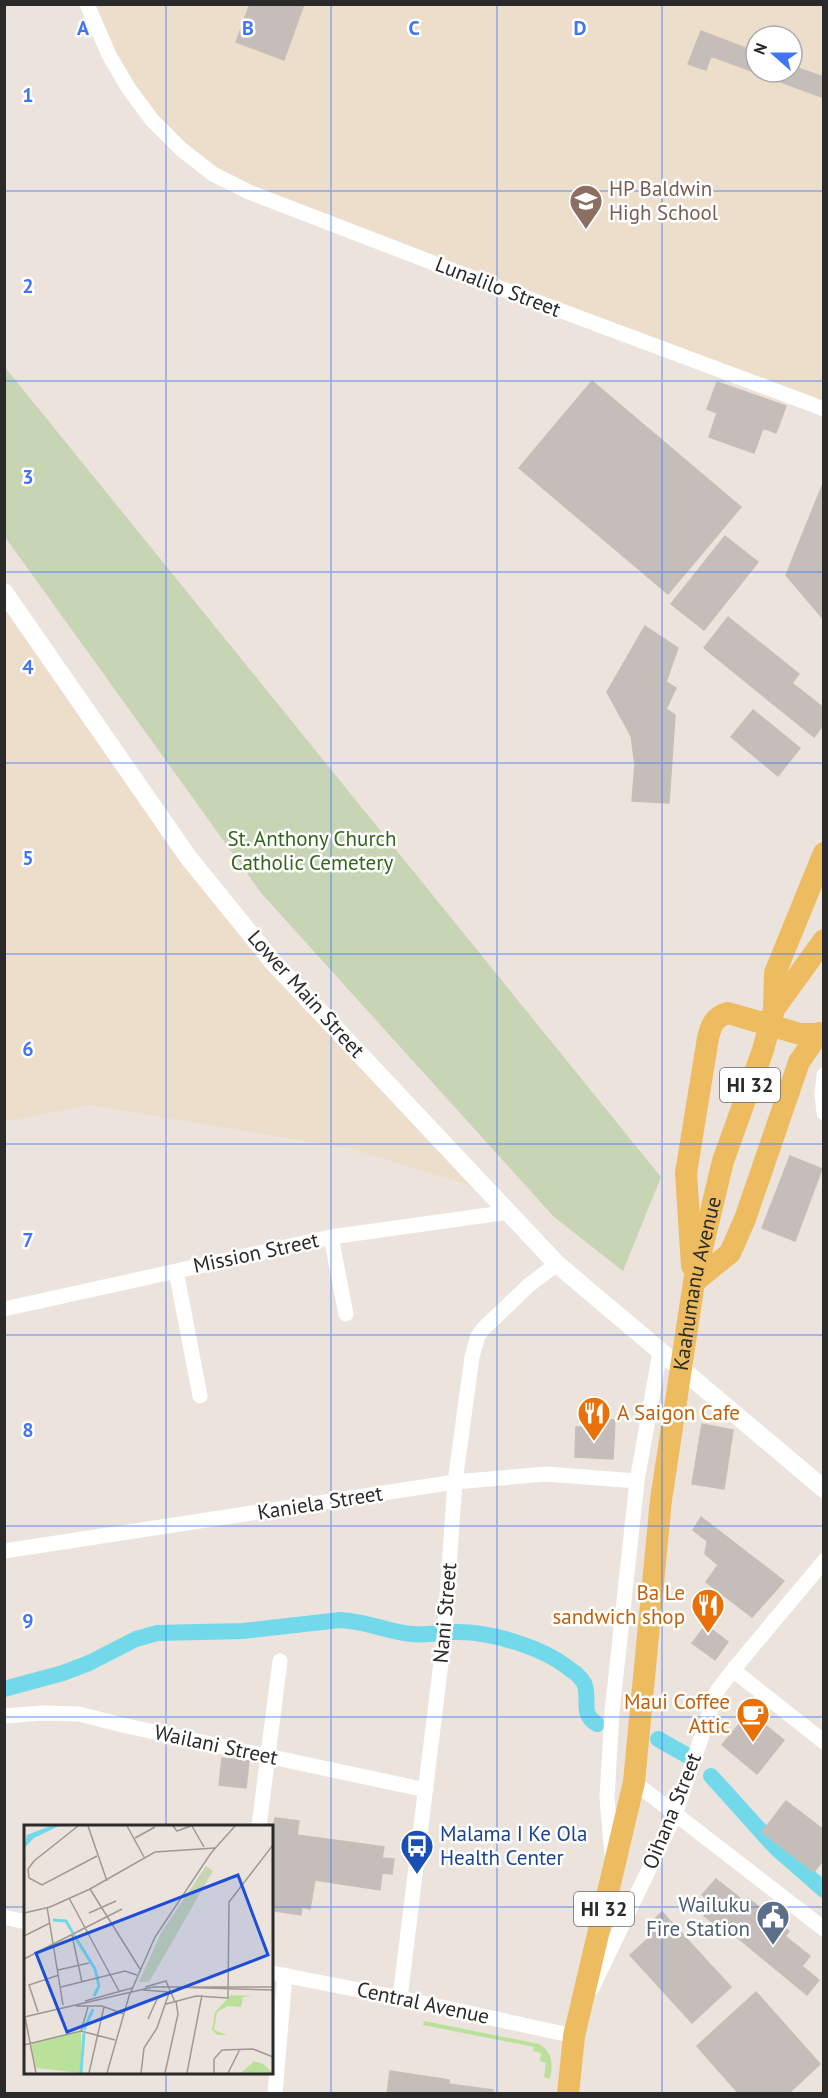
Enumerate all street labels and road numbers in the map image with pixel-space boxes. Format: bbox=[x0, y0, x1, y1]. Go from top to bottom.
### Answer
street label: Lunalilo Street bbox=[432, 250, 565, 323]
street label: Lower Main Street bbox=[242, 924, 371, 1063]
road number: HI 32 bbox=[720, 1068, 780, 1102]
street label: Kaahumanu Avenue bbox=[667, 1194, 727, 1372]
street label: Mission Street bbox=[191, 1226, 321, 1279]
street label: Kaniela Street bbox=[255, 1479, 384, 1526]
street label: Nani Street bbox=[427, 1562, 462, 1664]
street label: Wailani Street bbox=[152, 1718, 280, 1771]
street label: Oihana Street bbox=[636, 1749, 707, 1873]
road number: HI 32 bbox=[574, 1892, 634, 1926]
street label: Central Avenue bbox=[354, 1975, 492, 2030]

